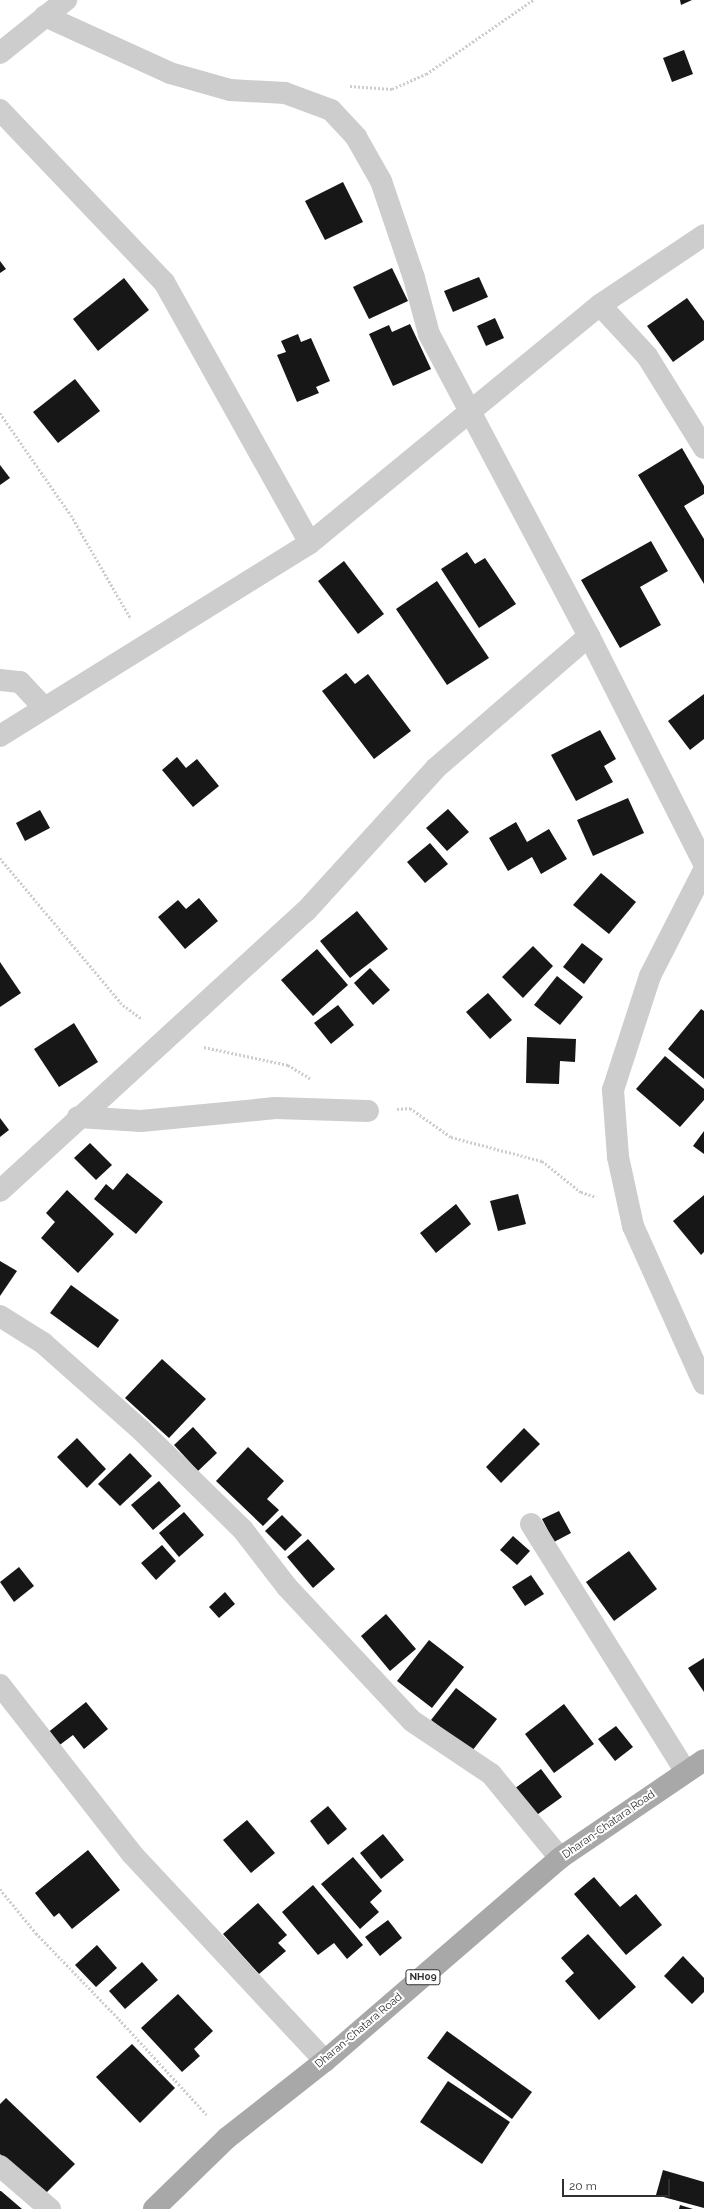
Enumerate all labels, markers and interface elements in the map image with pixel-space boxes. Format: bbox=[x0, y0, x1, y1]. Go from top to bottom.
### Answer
street label: Dharan-Chatara Road bbox=[560, 1788, 658, 1862]
road number: NH09 bbox=[405, 1969, 441, 1985]
street label: Dharan-Chatara Road bbox=[313, 1991, 405, 2071]
scale bar bbox=[564, 2171, 672, 2197]
text: 20 m bbox=[569, 2179, 597, 2193]

